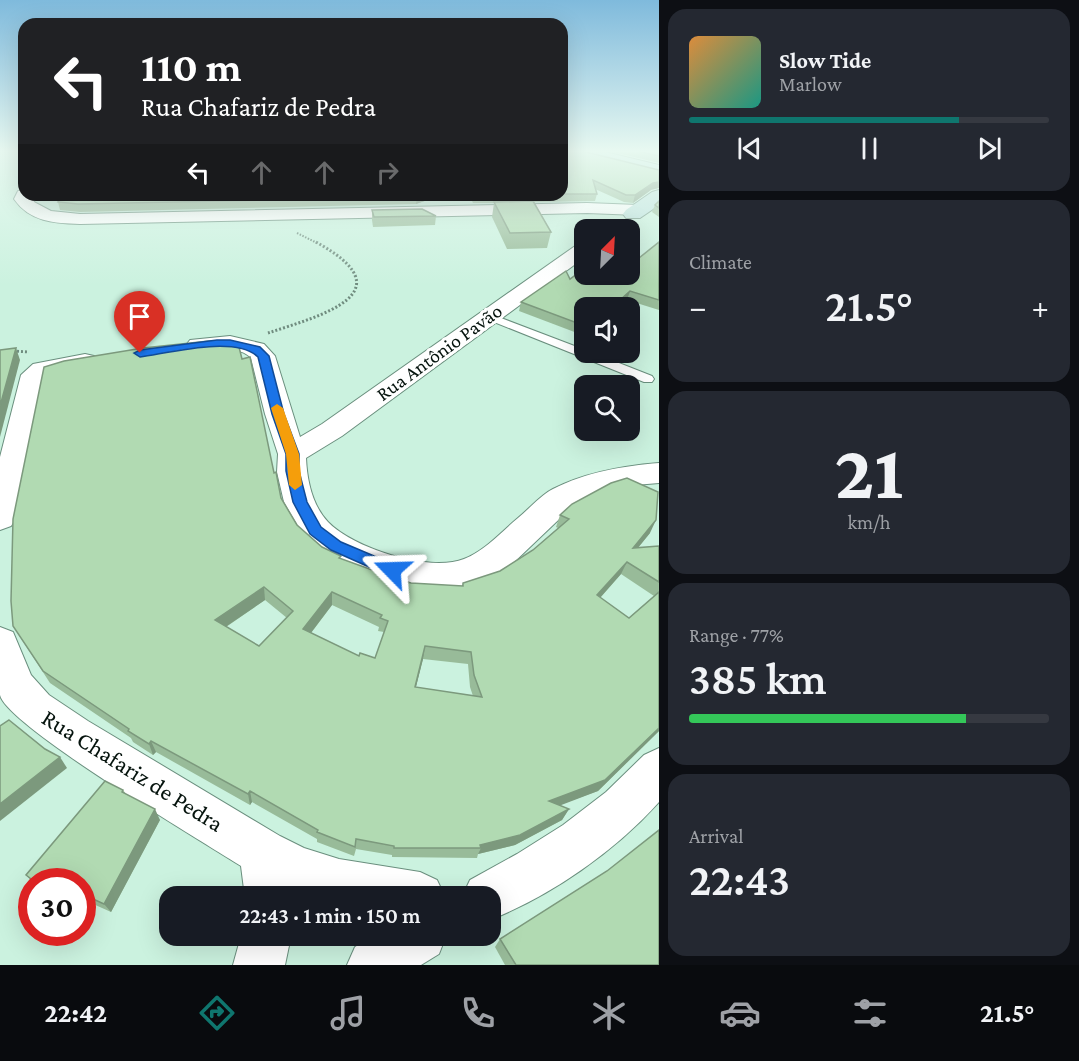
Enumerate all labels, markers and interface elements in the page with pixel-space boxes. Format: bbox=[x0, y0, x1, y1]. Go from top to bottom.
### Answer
icon: left bbox=[42, 42, 120, 120]
text: 110 m bbox=[141, 43, 242, 90]
text: Slow Tide bbox=[779, 48, 871, 73]
text: Marlow bbox=[779, 73, 842, 95]
text: Rua Chafariz de Pedra bbox=[141, 92, 376, 122]
icon: previous bbox=[733, 132, 766, 165]
icon: pause bbox=[853, 132, 886, 165]
icon: next bbox=[973, 132, 1006, 165]
icon: left bbox=[182, 156, 215, 189]
icon: ahead bbox=[245, 156, 278, 189]
icon: ahead bbox=[308, 156, 341, 189]
icon: right bbox=[371, 156, 404, 189]
north arrow bbox=[574, 219, 640, 285]
map controls bbox=[574, 219, 640, 441]
text: Climate bbox=[689, 251, 752, 273]
text: 21.5° bbox=[825, 281, 913, 331]
text: − bbox=[689, 288, 706, 325]
text: + bbox=[1032, 288, 1049, 325]
pin bbox=[114, 291, 165, 353]
button: sound bbox=[574, 297, 640, 363]
street label: Rua Antônio Pavão bbox=[372, 299, 506, 405]
icon: arrive bbox=[123, 300, 156, 333]
button: search bbox=[574, 375, 640, 441]
text: 21 bbox=[835, 428, 903, 515]
text: km/h bbox=[847, 511, 891, 533]
position arrow bbox=[360, 538, 424, 602]
text: Range · 77% bbox=[689, 624, 784, 646]
text: 385 km bbox=[689, 654, 827, 704]
street label: Rua Chafariz de Pedra bbox=[37, 703, 229, 837]
text: Arrival bbox=[689, 825, 743, 847]
text: 22:43 bbox=[689, 855, 790, 905]
speed limit sign: 30 bbox=[18, 868, 96, 946]
text: 22:43 · 1 min · 150 m bbox=[240, 903, 420, 928]
icon: directions bbox=[196, 992, 238, 1034]
icon: music bbox=[327, 992, 369, 1034]
icon: phone bbox=[457, 992, 499, 1034]
icon: climate bbox=[588, 992, 630, 1034]
icon: car bbox=[719, 992, 761, 1034]
icon: filters bbox=[849, 992, 891, 1034]
text: 22:42 bbox=[44, 998, 107, 1028]
text: 21.5° bbox=[980, 998, 1035, 1028]

